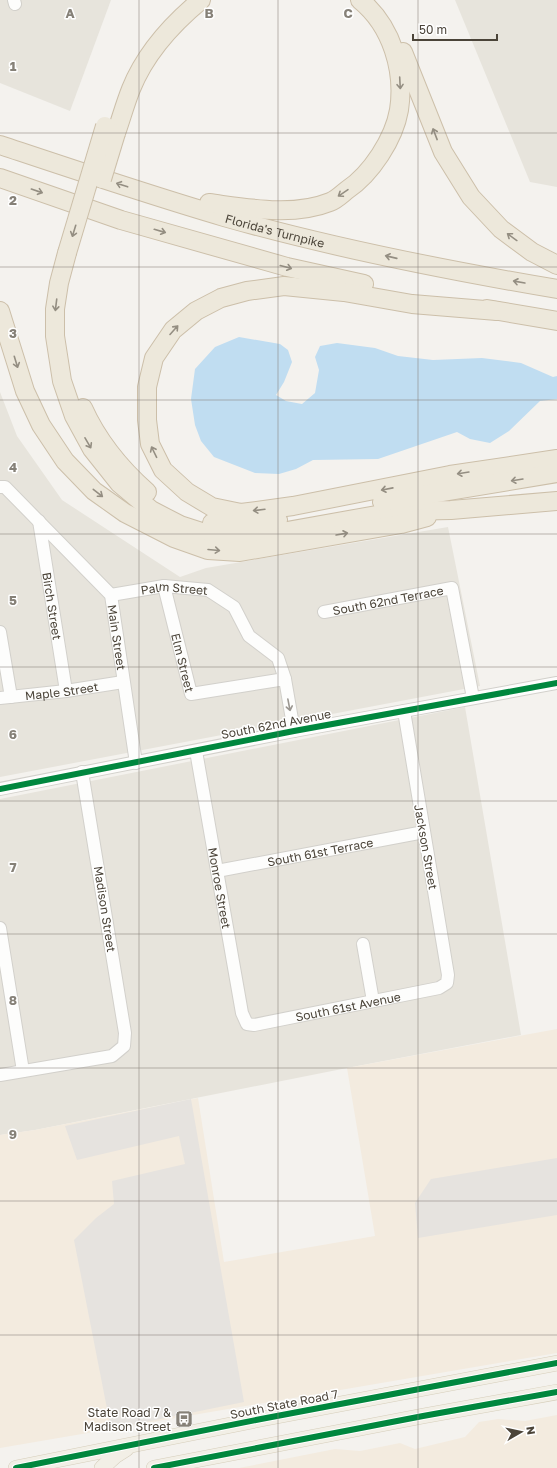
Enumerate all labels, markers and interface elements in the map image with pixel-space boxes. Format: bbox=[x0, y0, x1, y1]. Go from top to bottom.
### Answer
text: A bbox=[65, 5, 75, 21]
text: B bbox=[204, 5, 214, 21]
text: C bbox=[343, 5, 353, 21]
scale bar bbox=[413, 16, 497, 42]
text: 50 m bbox=[419, 22, 447, 37]
text: 1 bbox=[10, 58, 17, 74]
one-way arrow bbox=[396, 76, 403, 89]
one-way arrow bbox=[431, 129, 439, 141]
one-way arrow bbox=[115, 181, 128, 188]
one-way arrow bbox=[30, 188, 43, 195]
one-way arrow bbox=[338, 189, 349, 197]
text: 2 bbox=[9, 192, 17, 208]
street label: Florida's Turnpike bbox=[224, 210, 326, 250]
one-way arrow bbox=[70, 224, 77, 237]
one-way arrow bbox=[154, 228, 167, 236]
one-way arrow bbox=[507, 233, 518, 241]
one-way arrow bbox=[385, 253, 398, 261]
one-way arrow bbox=[279, 263, 292, 271]
one-way arrow bbox=[512, 278, 525, 286]
one-way arrow bbox=[52, 298, 60, 311]
text: 3 bbox=[9, 325, 17, 341]
one-way arrow bbox=[169, 326, 178, 336]
one-way arrow bbox=[13, 355, 20, 368]
one-way arrow bbox=[85, 437, 92, 449]
one-way arrow bbox=[150, 446, 157, 458]
text: 4 bbox=[9, 459, 17, 475]
one-way arrow bbox=[457, 469, 470, 477]
one-way arrow bbox=[511, 477, 524, 485]
one-way arrow bbox=[381, 485, 394, 493]
one-way arrow bbox=[93, 489, 104, 498]
one-way arrow bbox=[253, 507, 266, 514]
one-way arrow bbox=[335, 530, 348, 538]
one-way arrow bbox=[207, 546, 220, 554]
street label: Birch Street bbox=[40, 571, 65, 641]
street label: Palm Street bbox=[140, 578, 209, 597]
street label: South 62nd Terrace bbox=[331, 582, 444, 618]
text: 5 bbox=[9, 592, 17, 608]
street label: Main Street bbox=[105, 603, 130, 671]
street label: Elm Street bbox=[169, 632, 198, 694]
street label: Maple Street bbox=[24, 678, 99, 703]
one-way arrow bbox=[286, 698, 294, 711]
street label: South 62nd Avenue bbox=[220, 706, 332, 742]
text: 6 bbox=[9, 726, 17, 742]
street label: Jackson Street bbox=[411, 803, 441, 891]
street label: South 61st Terrace bbox=[266, 834, 374, 869]
street label: Monroe Street bbox=[206, 846, 235, 930]
text: 7 bbox=[9, 859, 17, 875]
street label: Madison Street bbox=[91, 865, 119, 953]
street label: South 61st Avenue bbox=[294, 988, 402, 1024]
text: 8 bbox=[9, 992, 17, 1008]
text: 9 bbox=[9, 1126, 17, 1142]
street label: South State Road 7 bbox=[229, 1386, 339, 1422]
place label: State Road 7 & Madison Street bbox=[84, 1405, 171, 1434]
bus stop icon: State Road 7 & Madison Street bbox=[174, 1409, 194, 1429]
north arrow bbox=[501, 1412, 541, 1452]
text: N bbox=[524, 1425, 538, 1436]

